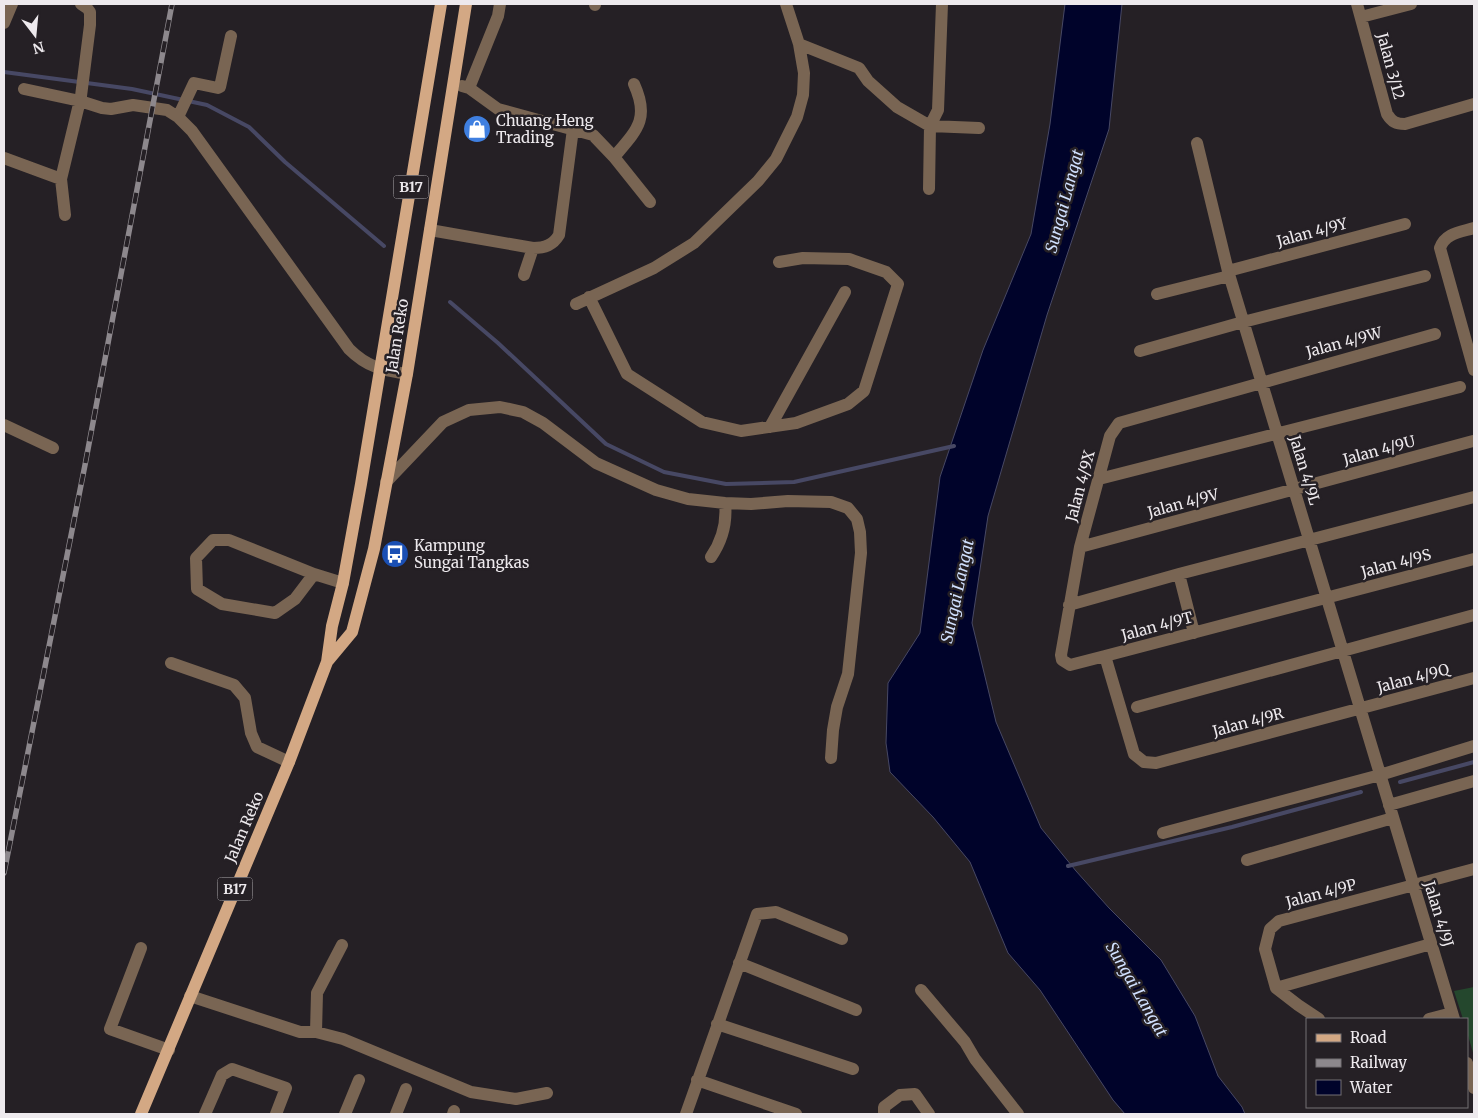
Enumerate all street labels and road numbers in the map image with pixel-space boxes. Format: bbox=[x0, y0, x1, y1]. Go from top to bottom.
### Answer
street label: Jalan 3/12 bbox=[1373, 30, 1409, 102]
road number: B17 bbox=[394, 176, 428, 198]
street label: Jalan 4/9Y bbox=[1274, 213, 1350, 251]
street label: Jalan Reko bbox=[382, 297, 412, 376]
street label: Jalan 4/9W bbox=[1303, 322, 1385, 362]
street label: Jalan 4/9U bbox=[1340, 431, 1417, 469]
street label: Jalan 4/9L bbox=[1285, 432, 1325, 508]
street label: Jalan 4/9X bbox=[1061, 448, 1099, 525]
street label: Jalan 4/9V bbox=[1144, 484, 1222, 522]
street label: Jalan 4/9S bbox=[1358, 545, 1433, 582]
street label: Jalan 4/9T bbox=[1118, 607, 1196, 645]
street label: Jalan 4/9Q bbox=[1374, 659, 1452, 697]
street label: Jalan 4/9R bbox=[1209, 703, 1286, 741]
street label: Jalan Reko bbox=[220, 788, 268, 866]
street label: Jalan 4/9P bbox=[1283, 874, 1359, 912]
road number: B17 bbox=[218, 878, 252, 901]
street label: Jalan 4/9J bbox=[1420, 878, 1458, 950]

